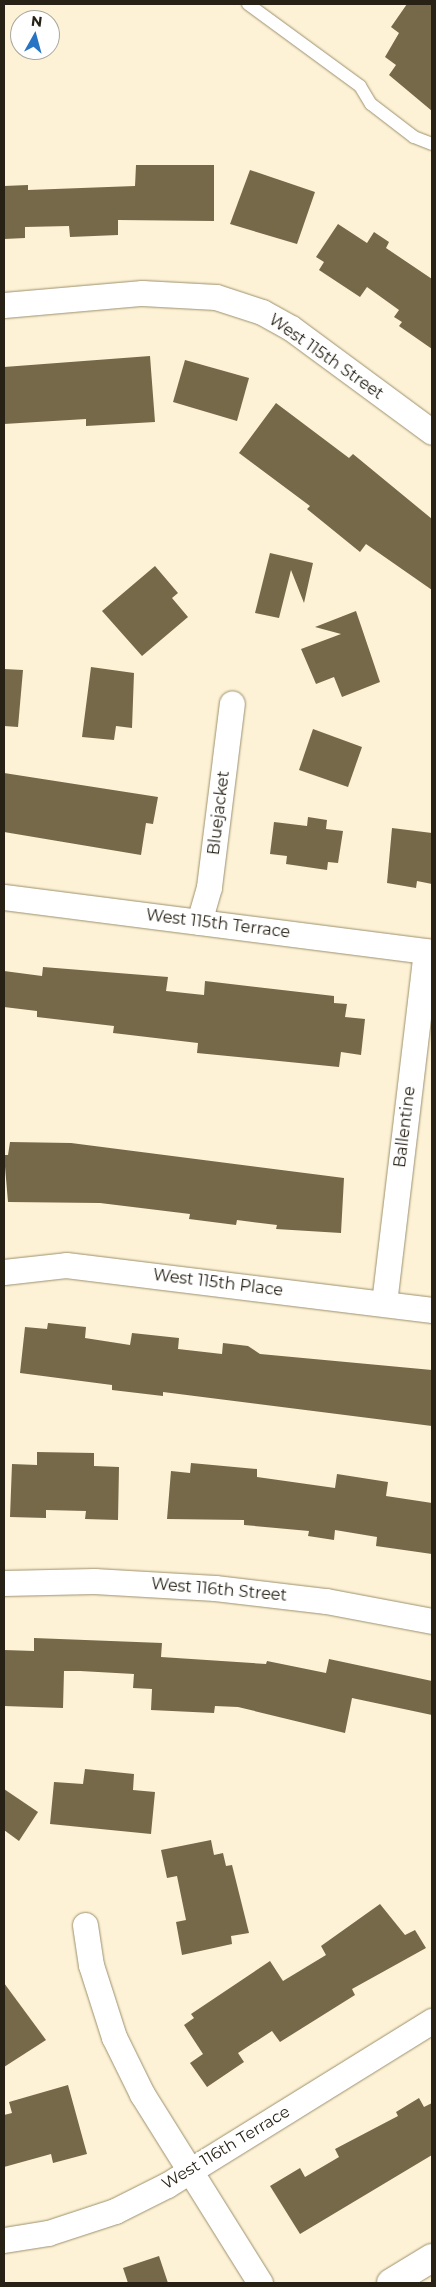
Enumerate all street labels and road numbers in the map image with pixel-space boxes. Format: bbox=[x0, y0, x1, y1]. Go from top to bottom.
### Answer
street label: West 115th Street bbox=[265, 310, 387, 404]
street label: Bluejacket bbox=[204, 770, 234, 856]
street label: West 115th Terrace bbox=[145, 906, 291, 942]
street label: Ballentine bbox=[390, 1085, 420, 1169]
street label: West 115th Place bbox=[152, 1265, 284, 1301]
street label: West 116th Street bbox=[150, 1574, 288, 1606]
street label: West 116th Terrace bbox=[159, 2102, 293, 2194]

